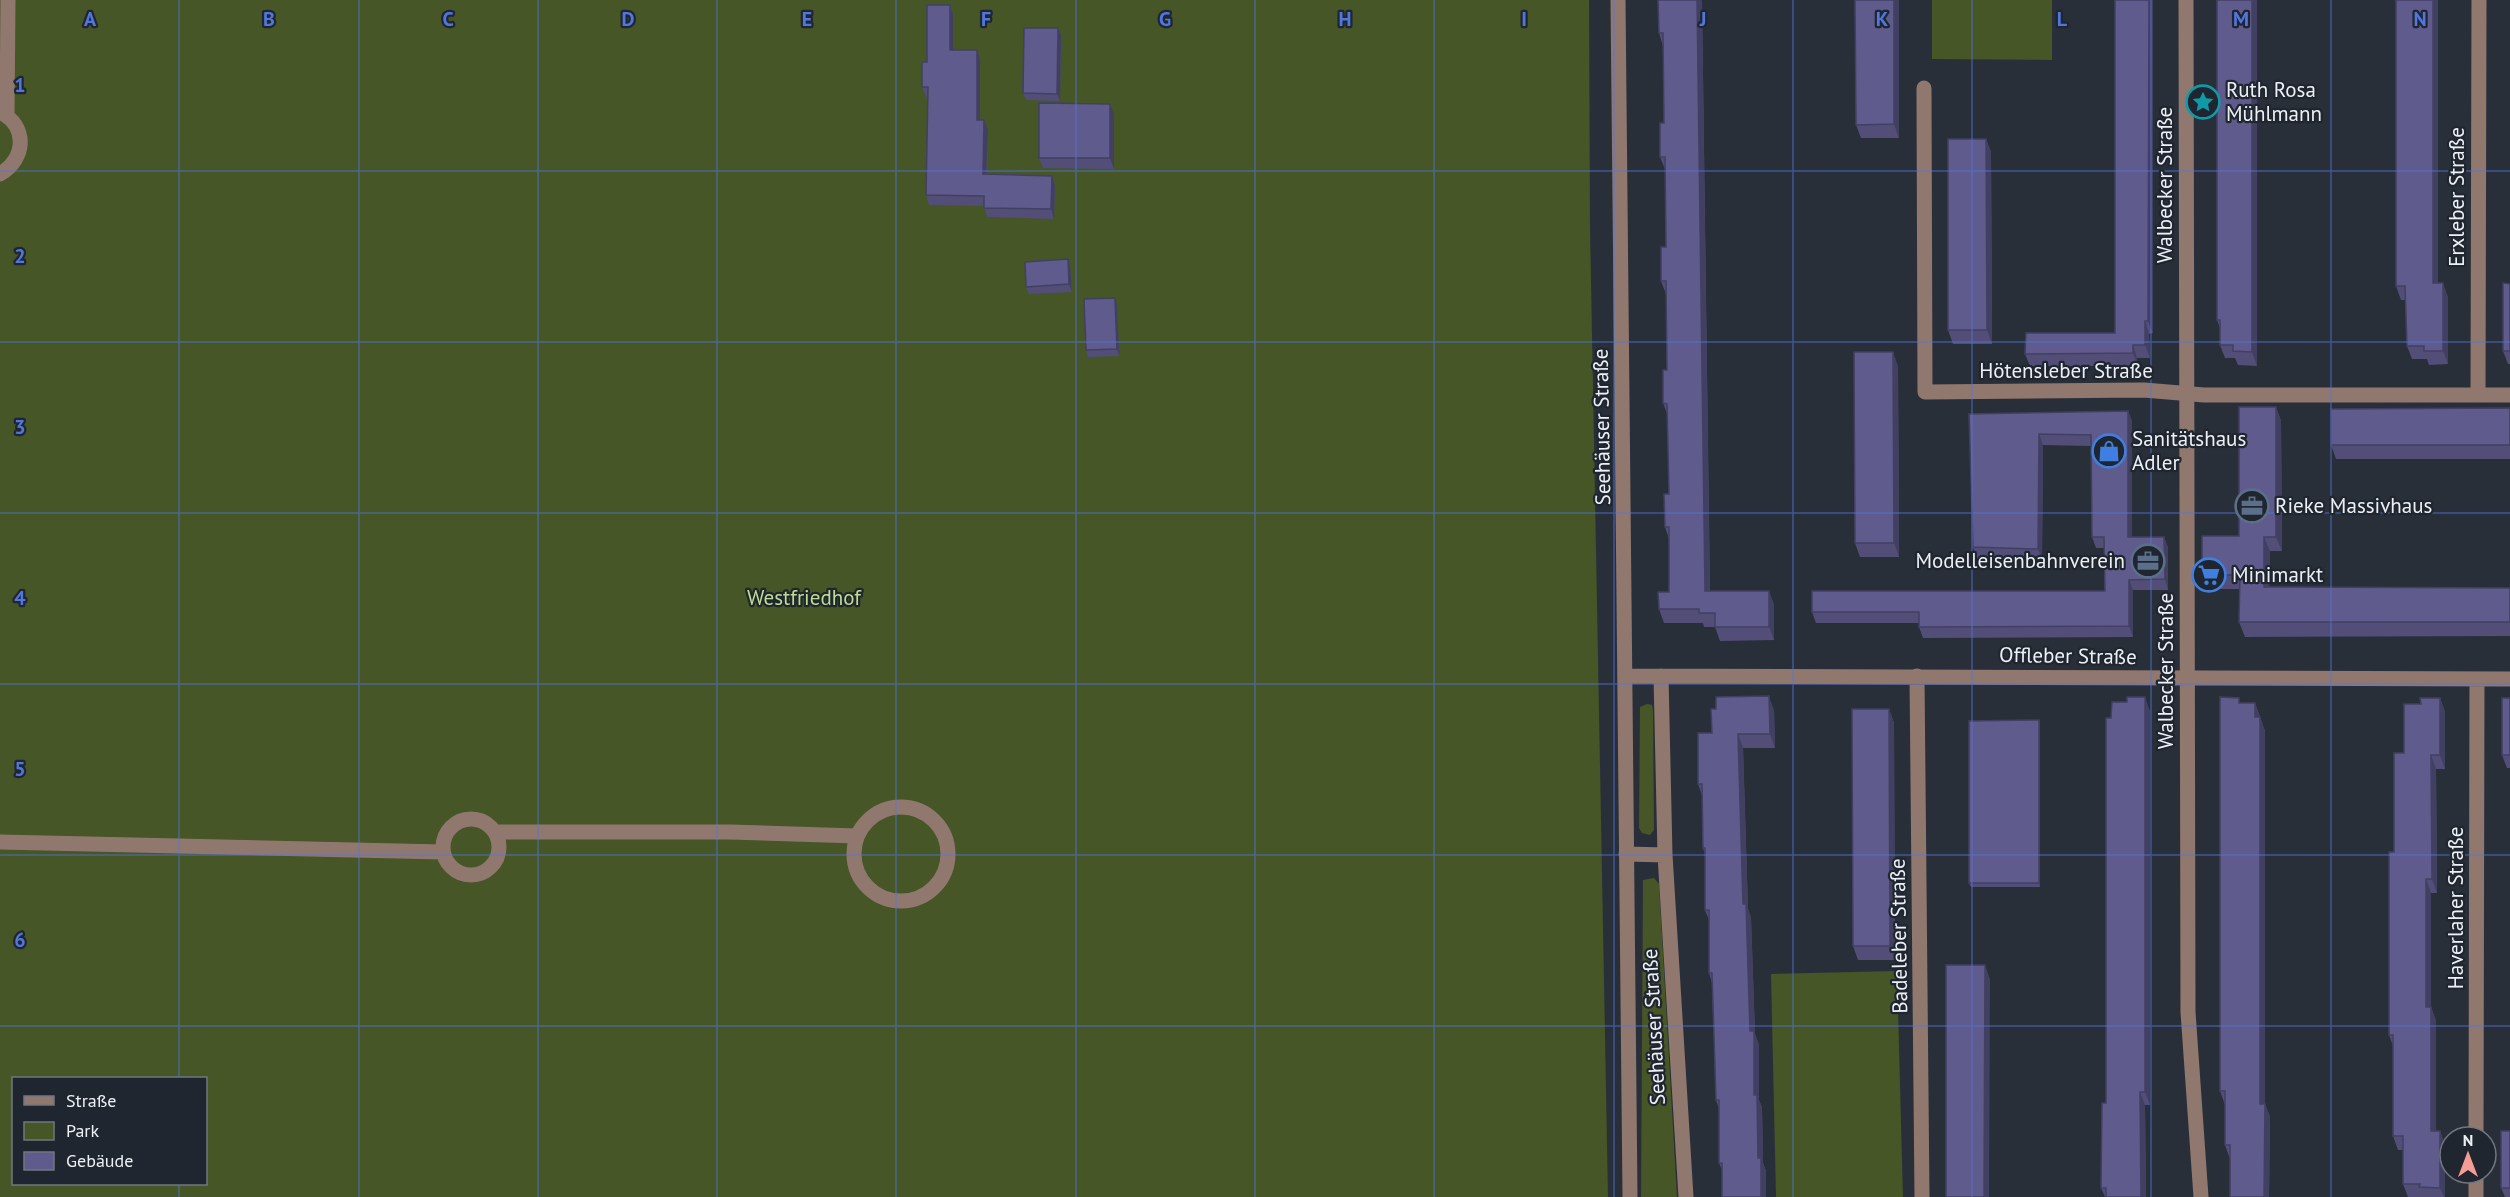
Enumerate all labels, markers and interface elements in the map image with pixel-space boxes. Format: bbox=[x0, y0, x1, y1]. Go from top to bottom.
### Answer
text: A bbox=[84, 6, 97, 32]
text: B bbox=[263, 6, 275, 32]
text: C bbox=[442, 6, 454, 32]
text: D bbox=[622, 6, 635, 32]
text: E bbox=[802, 6, 812, 32]
text: F bbox=[981, 6, 991, 32]
text: G bbox=[1159, 6, 1171, 32]
text: H bbox=[1338, 6, 1352, 32]
text: I bbox=[1521, 6, 1527, 32]
text: J bbox=[1699, 6, 1706, 32]
text: K bbox=[1876, 6, 1889, 32]
text: L bbox=[2057, 6, 2068, 32]
text: M bbox=[2233, 6, 2249, 32]
text: N bbox=[2413, 6, 2427, 32]
text: 1 bbox=[14, 72, 26, 98]
place label: Ruth Rosa Mühlmann bbox=[2226, 76, 2322, 127]
place icon: Ruth Rosa Mühlmann bbox=[2185, 84, 2221, 120]
street label: Walbecker Straße bbox=[2151, 107, 2178, 263]
street label: Erxleber Straße bbox=[2443, 127, 2470, 267]
text: 2 bbox=[14, 243, 26, 269]
street label: Seehäuser Straße bbox=[1587, 348, 1616, 506]
street label: Hötensleber Straße bbox=[1979, 357, 2153, 384]
text: 3 bbox=[14, 414, 26, 440]
place label: Sanitätshaus Adler bbox=[2132, 425, 2246, 476]
shop icon: Sanitätshaus Adler bbox=[2091, 433, 2127, 469]
office icon: Rieke Massivhaus bbox=[2234, 488, 2270, 524]
place label: Rieke Massivhaus bbox=[2275, 492, 2432, 519]
office icon: Modelleisenbahnverein bbox=[2130, 543, 2166, 579]
place label: Modelleisenbahnverein bbox=[1915, 547, 2125, 574]
supermarket icon: Minimarkt bbox=[2191, 557, 2227, 593]
place label: Minimarkt bbox=[2232, 561, 2323, 588]
park label: Westfriedhof bbox=[747, 584, 862, 611]
text: 4 bbox=[14, 585, 26, 611]
street label: Walbecker Straße bbox=[2152, 593, 2179, 749]
street label: Offleber Straße bbox=[1999, 641, 2137, 670]
text: 5 bbox=[14, 756, 26, 782]
street label: Haverlaher Straße bbox=[2442, 827, 2469, 989]
street label: Badeleber Straße bbox=[1884, 858, 1913, 1014]
text: 6 bbox=[14, 927, 26, 953]
street label: Seehäuser Straße bbox=[1636, 948, 1671, 1106]
legend bbox=[12, 1077, 207, 1185]
text: Straße bbox=[66, 1089, 117, 1112]
text: Park bbox=[66, 1119, 99, 1142]
north arrow bbox=[2438, 1125, 2498, 1185]
text: N bbox=[2463, 1130, 2473, 1150]
text: Gebäude bbox=[66, 1149, 133, 1172]

